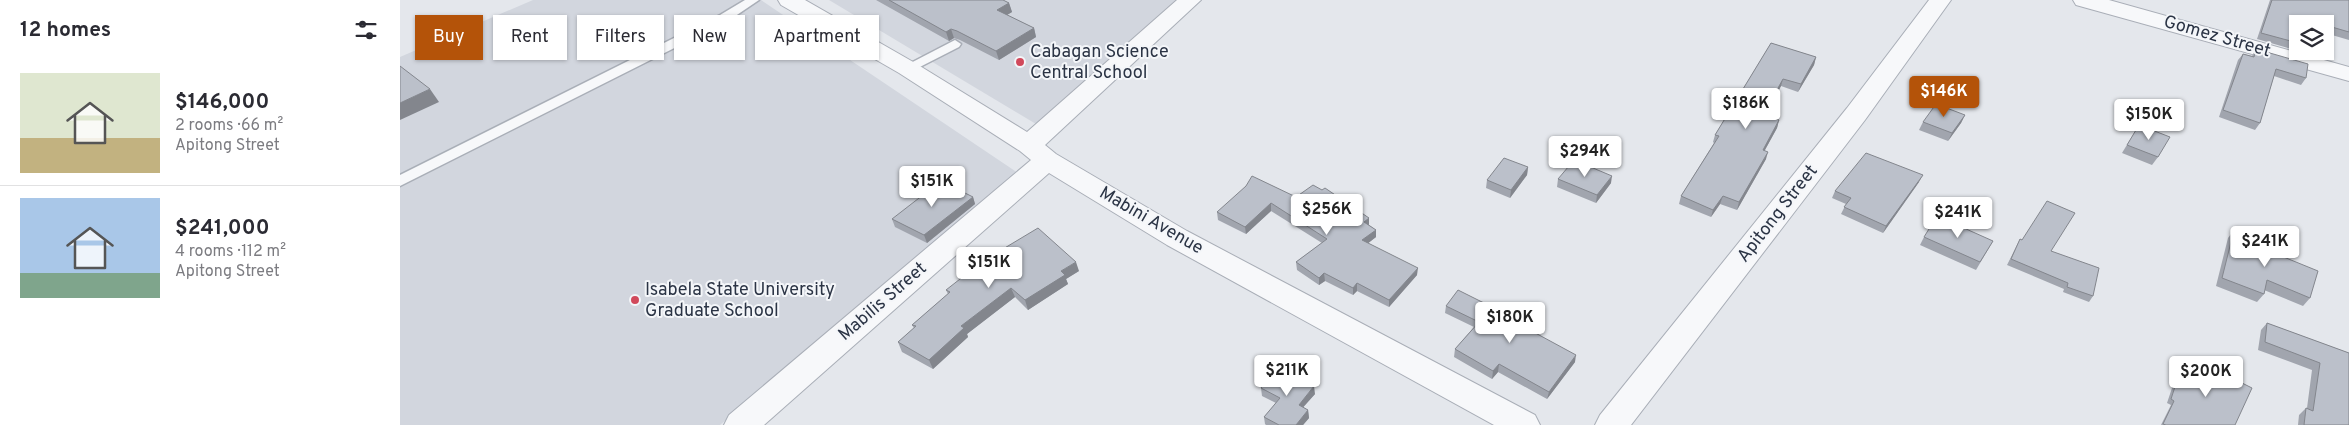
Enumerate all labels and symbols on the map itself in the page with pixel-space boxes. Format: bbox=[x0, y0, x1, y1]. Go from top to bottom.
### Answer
street label: Gomez Street bbox=[2161, 11, 2273, 63]
place label: Cabagan Science Central School bbox=[1030, 41, 1169, 85]
marker: Cabagan Science Central School bbox=[1014, 56, 1026, 68]
pin: $146K bbox=[1909, 76, 1979, 118]
pin: $186K bbox=[1711, 88, 1781, 130]
pin: $150K bbox=[2114, 98, 2184, 141]
pin: $294K bbox=[1550, 136, 1620, 178]
street label: Apitong Street bbox=[1733, 160, 1823, 268]
pin: $151K bbox=[897, 166, 967, 208]
street label: Mabini Avenue bbox=[1095, 182, 1207, 260]
pin: $256K bbox=[1292, 194, 1362, 236]
pin: $241K bbox=[1923, 196, 1993, 239]
pin: $241K bbox=[2230, 226, 2300, 268]
pin: $151K bbox=[954, 246, 1024, 289]
street label: Mabilis Street bbox=[834, 257, 932, 347]
place label: Isabela State University Graduate School bbox=[645, 279, 835, 323]
marker: Isabela State University Graduate School bbox=[629, 294, 641, 306]
pin: $180K bbox=[1475, 302, 1545, 344]
pin: $211K bbox=[1252, 354, 1322, 397]
pin: $200K bbox=[2171, 356, 2241, 398]

